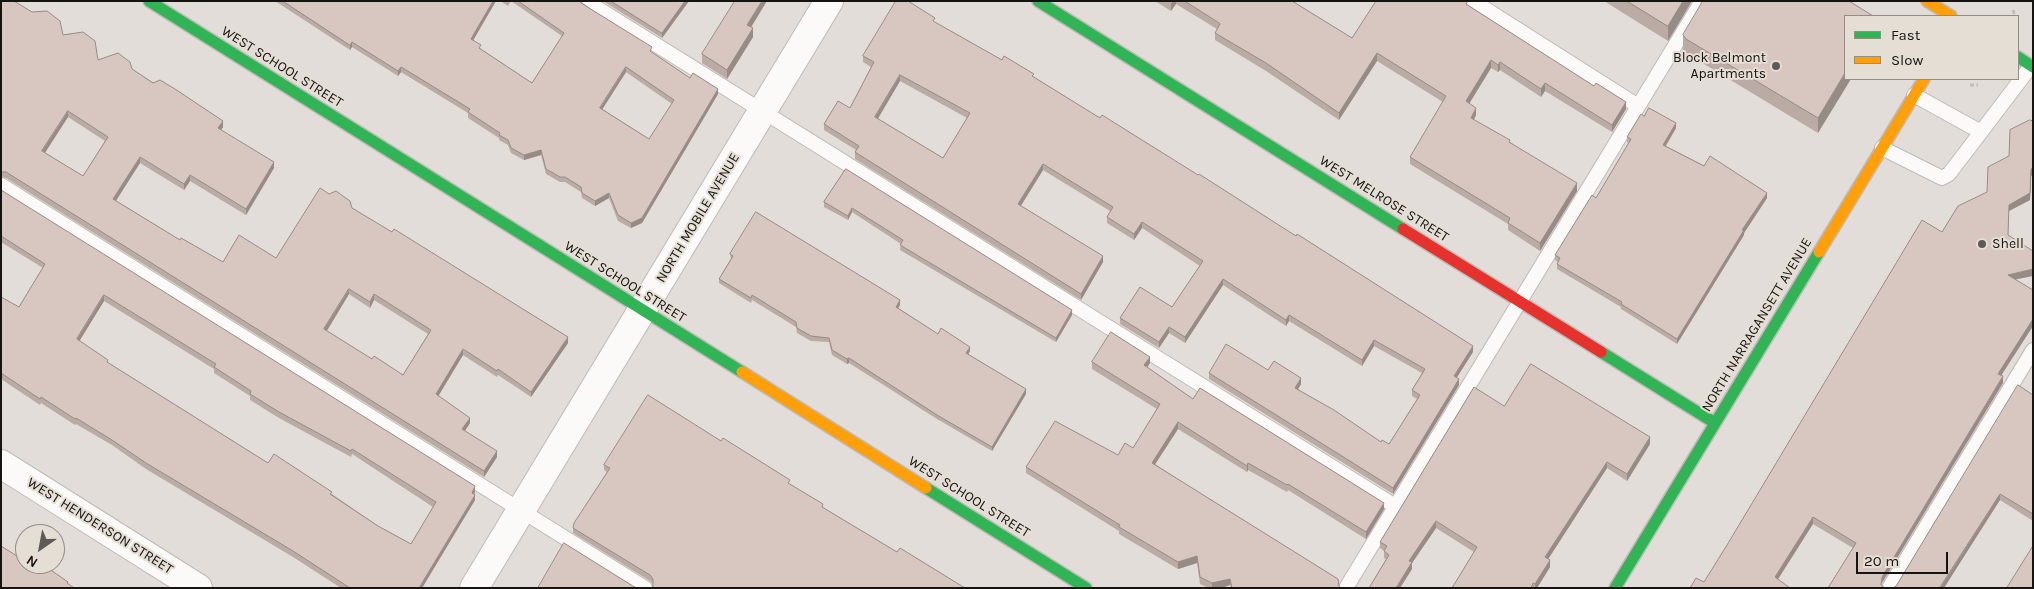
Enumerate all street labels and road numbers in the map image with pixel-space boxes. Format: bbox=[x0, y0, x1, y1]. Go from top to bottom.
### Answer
street label: WEST SCHOOL STREET bbox=[218, 23, 346, 111]
street label: NORTH MOBILE AVENUE bbox=[653, 150, 743, 286]
street label: WEST MELROSE STREET bbox=[1316, 152, 1452, 246]
street label: NORTH NARRAGANSETT AVENUE bbox=[1698, 235, 1816, 415]
street label: WEST SCHOOL STREET bbox=[561, 238, 689, 326]
street label: WEST SCHOOL STREET bbox=[905, 453, 1033, 541]
street label: WEST HENDERSON STREET bbox=[24, 474, 176, 578]

